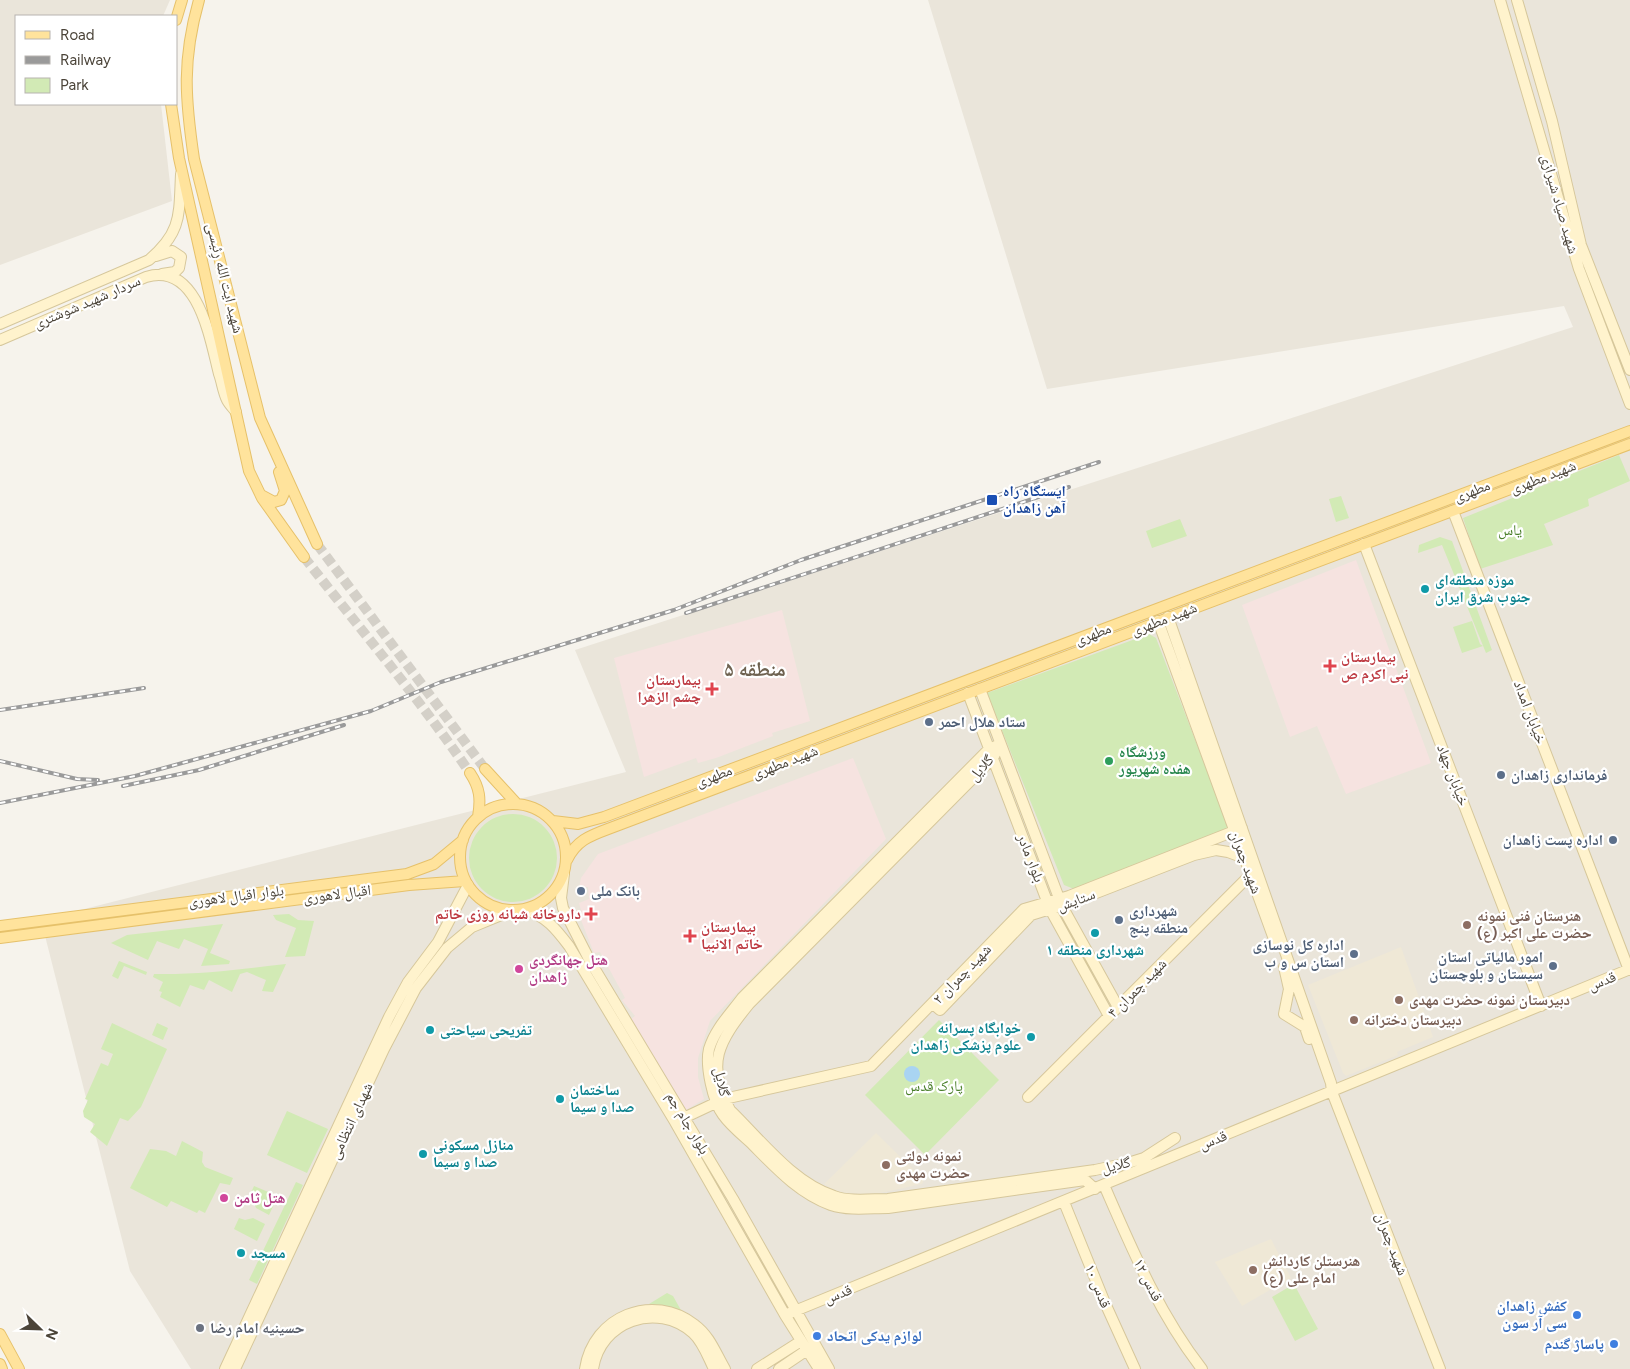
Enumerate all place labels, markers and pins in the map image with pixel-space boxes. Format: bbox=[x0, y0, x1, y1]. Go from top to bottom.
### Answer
place label: ایستگاه راه آهن زاهدان bbox=[1003, 482, 1067, 517]
marker: ایستگاه راه آهن زاهدان bbox=[985, 493, 999, 507]
place label: موزه منطقه‌ای جنوب شرق ایران bbox=[1435, 571, 1531, 606]
marker: موزه منطقه‌ای جنوب شرق ایران bbox=[1419, 583, 1431, 595]
place label: بیمارستان نبی اکرم ص bbox=[1341, 648, 1408, 684]
marker: بیمارستان نبی اکرم ص bbox=[1323, 659, 1337, 673]
place label: بیمارستان چشم الزهرا bbox=[638, 671, 701, 707]
marker: بیمارستان چشم الزهرا bbox=[705, 682, 719, 696]
place label: ستاد هلال احمر bbox=[938, 713, 1025, 731]
marker: ستاد هلال احمر bbox=[923, 716, 935, 728]
place label: ورزشگاه هفده شهریور bbox=[1118, 743, 1191, 778]
marker: ورزشگاه هفده شهریور bbox=[1103, 755, 1115, 767]
place label: فرمانداری زاهدان bbox=[1511, 766, 1607, 784]
marker: فرمانداری زاهدان bbox=[1495, 769, 1507, 781]
place label: اداره پست زاهدان bbox=[1503, 831, 1603, 849]
marker: اداره پست زاهدان bbox=[1607, 834, 1619, 846]
place label: بانک ملی bbox=[591, 882, 640, 900]
marker: بانک ملی bbox=[575, 885, 587, 897]
place label: شهرداری منطقه پنج bbox=[1129, 902, 1188, 938]
place label: داروخانه شبانه روزی خاتم bbox=[435, 905, 581, 924]
place label: هنرستان فنی نمونه حضرت علی اکبر (ع) bbox=[1477, 907, 1592, 943]
marker: داروخانه شبانه روزی خاتم bbox=[585, 908, 597, 920]
marker: شهرداری منطقه پنج bbox=[1113, 914, 1125, 926]
place label: بیمارستان خاتم الانبیا bbox=[701, 918, 763, 954]
marker: هنرستان فنی نمونه حضرت علی اکبر (ع) bbox=[1461, 919, 1473, 931]
marker: شهرداری منطقه ۱ bbox=[1089, 927, 1101, 939]
marker: بیمارستان خاتم الانبیا bbox=[683, 929, 697, 943]
place label: اداره کل نوسازی استان س و ب bbox=[1252, 936, 1344, 971]
place label: شهرداری منطقه ۱ bbox=[1046, 941, 1144, 959]
marker: اداره کل نوسازی استان س و ب bbox=[1348, 948, 1360, 960]
place label: امور مالیاتی استان سیستان و بلوچستان bbox=[1429, 948, 1543, 983]
place label: هتل جهانگردی زاهدان bbox=[529, 951, 608, 986]
marker: امور مالیاتی استان سیستان و بلوچستان bbox=[1547, 960, 1559, 972]
marker: هتل جهانگردی زاهدان bbox=[513, 963, 525, 975]
place label: دبیرستان نمونه حضرت مهدی bbox=[1409, 991, 1570, 1009]
marker: دبیرستان نمونه حضرت مهدی bbox=[1393, 994, 1405, 1006]
place label: دبیرستان دخترانه bbox=[1364, 1011, 1462, 1029]
marker: دبیرستان دخترانه bbox=[1348, 1014, 1360, 1026]
place label: خوابگاه پسرانه علوم پزشکی زاهدان bbox=[910, 1019, 1021, 1055]
place label: تفریحی سیاحتی bbox=[440, 1021, 532, 1039]
marker: تفریحی سیاحتی bbox=[424, 1024, 436, 1036]
marker: خوابگاه پسرانه علوم پزشکی زاهدان bbox=[1025, 1031, 1037, 1043]
place label: ساختمان صدا و سیما bbox=[570, 1081, 635, 1116]
marker: ساختمان صدا و سیما bbox=[554, 1093, 566, 1105]
place label: منازل مسکونی صدا و سیما bbox=[433, 1136, 514, 1171]
place label: نمونه دولتی حضرت مهدی bbox=[896, 1147, 970, 1182]
marker: منازل مسکونی صدا و سیما bbox=[417, 1148, 429, 1160]
marker: نمونه دولتی حضرت مهدی bbox=[880, 1159, 892, 1171]
place label: هتل ثامن bbox=[234, 1189, 286, 1207]
marker: هتل ثامن bbox=[218, 1192, 230, 1204]
place label: مسجد bbox=[251, 1244, 286, 1262]
marker: مسجد bbox=[235, 1247, 247, 1259]
place label: هنرستلن کاردانش امام علی (ع) bbox=[1263, 1252, 1360, 1288]
marker: هنرستلن کاردانش امام علی (ع) bbox=[1247, 1264, 1259, 1276]
place label: کفش زاهدان سی آر سون bbox=[1497, 1297, 1567, 1332]
marker: کفش زاهدان سی آر سون bbox=[1571, 1309, 1583, 1321]
place label: حسینیه امام رضا bbox=[210, 1319, 305, 1338]
marker: حسینیه امام رضا bbox=[194, 1322, 206, 1334]
place label: لوازم یدکی اتحاد bbox=[827, 1327, 922, 1346]
marker: لوازم یدکی اتحاد bbox=[811, 1330, 823, 1342]
place label: پاساژ گندم bbox=[1545, 1335, 1604, 1354]
marker: پاساژ گندم bbox=[1608, 1338, 1620, 1350]

